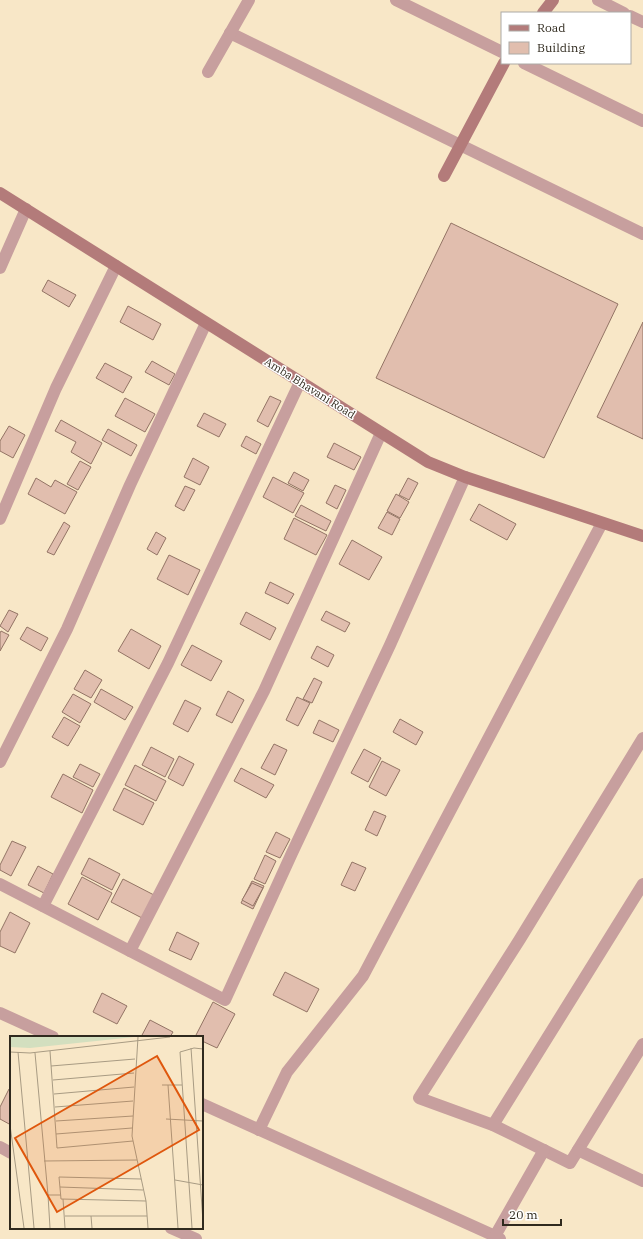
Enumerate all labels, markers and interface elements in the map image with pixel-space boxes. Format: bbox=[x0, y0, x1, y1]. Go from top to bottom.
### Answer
legend bbox=[501, 12, 631, 64]
text: Road bbox=[537, 20, 566, 35]
text: Building bbox=[537, 40, 585, 55]
street label: Amba Bhavani Road bbox=[262, 354, 358, 422]
inset map bbox=[10, 1036, 203, 1229]
scale bar bbox=[503, 1201, 561, 1227]
text: 20 m bbox=[509, 1207, 538, 1222]

